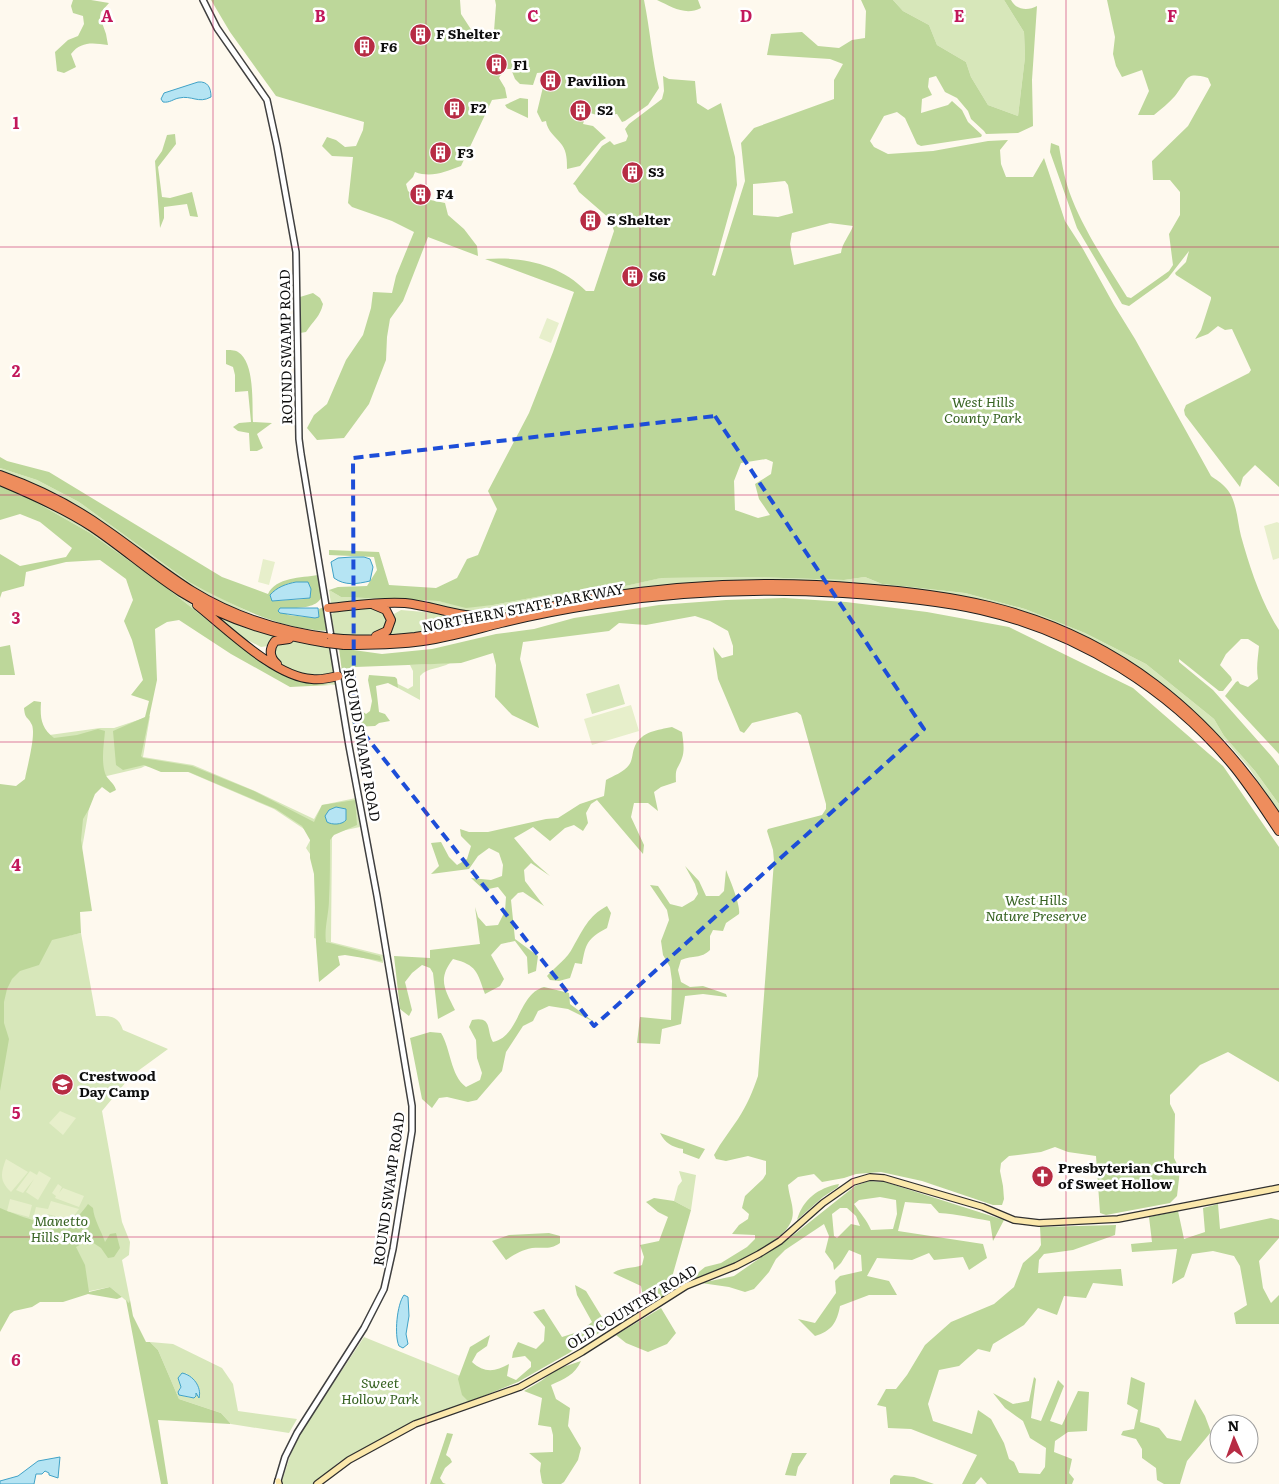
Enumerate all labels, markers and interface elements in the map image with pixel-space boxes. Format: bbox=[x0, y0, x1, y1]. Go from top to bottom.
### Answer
text: A bbox=[101, 3, 113, 27]
text: B bbox=[314, 3, 326, 27]
text: C bbox=[527, 3, 539, 27]
text: D bbox=[740, 3, 752, 27]
text: E bbox=[954, 3, 965, 27]
text: F bbox=[1167, 3, 1177, 27]
building icon: F Shelter bbox=[408, 22, 432, 46]
place label: F Shelter bbox=[436, 23, 500, 43]
building icon: F6 bbox=[352, 35, 376, 59]
place label: F6 bbox=[380, 36, 397, 56]
building icon: F1 bbox=[485, 53, 509, 77]
place label: F1 bbox=[513, 54, 528, 74]
building icon: Pavilion bbox=[539, 69, 563, 93]
place label: Pavilion bbox=[567, 70, 626, 90]
building icon: F2 bbox=[442, 96, 466, 120]
place label: F2 bbox=[470, 97, 487, 117]
building icon: S2 bbox=[569, 98, 593, 122]
place label: S2 bbox=[597, 99, 614, 119]
text: 1 bbox=[13, 110, 20, 134]
building icon: F3 bbox=[429, 141, 453, 165]
place label: F3 bbox=[457, 142, 474, 162]
building icon: S3 bbox=[620, 160, 644, 184]
place label: S3 bbox=[648, 161, 665, 181]
building icon: F4 bbox=[408, 182, 432, 206]
place label: F4 bbox=[436, 183, 454, 203]
building icon: S Shelter bbox=[579, 208, 603, 232]
place label: S Shelter bbox=[607, 209, 671, 229]
building icon: S6 bbox=[621, 264, 645, 288]
place label: S6 bbox=[649, 265, 666, 285]
street label: ROUND SWAMP ROAD bbox=[274, 269, 296, 425]
text: 2 bbox=[12, 358, 21, 382]
park label: West Hills County Park bbox=[944, 391, 1022, 427]
street label: NORTHERN STATE PARKWAY bbox=[420, 578, 626, 636]
text: 3 bbox=[12, 605, 21, 629]
street label: ROUND SWAMP ROAD bbox=[340, 667, 386, 823]
text: 4 bbox=[11, 852, 21, 876]
park label: West Hills Nature Preserve bbox=[985, 889, 1087, 925]
place label: Crestwood Day Camp bbox=[79, 1065, 156, 1101]
school or university icon: Crestwood Day Camp bbox=[51, 1072, 75, 1096]
text: 5 bbox=[12, 1100, 21, 1124]
street label: ROUND SWAMP ROAD bbox=[367, 1110, 409, 1267]
place label: Presbyterian Church of Sweet Hollow bbox=[1058, 1157, 1207, 1193]
church icon: Presbyterian Church of Sweet Hollow bbox=[1030, 1164, 1054, 1188]
park label: Manetto Hills Park bbox=[30, 1210, 92, 1246]
street label: OLD COUNTRY ROAD bbox=[562, 1259, 701, 1353]
text: 6 bbox=[11, 1347, 21, 1371]
park label: Sweet Hollow Park bbox=[341, 1372, 419, 1408]
north arrow bbox=[1209, 1414, 1259, 1464]
text: N bbox=[1227, 1415, 1240, 1435]

